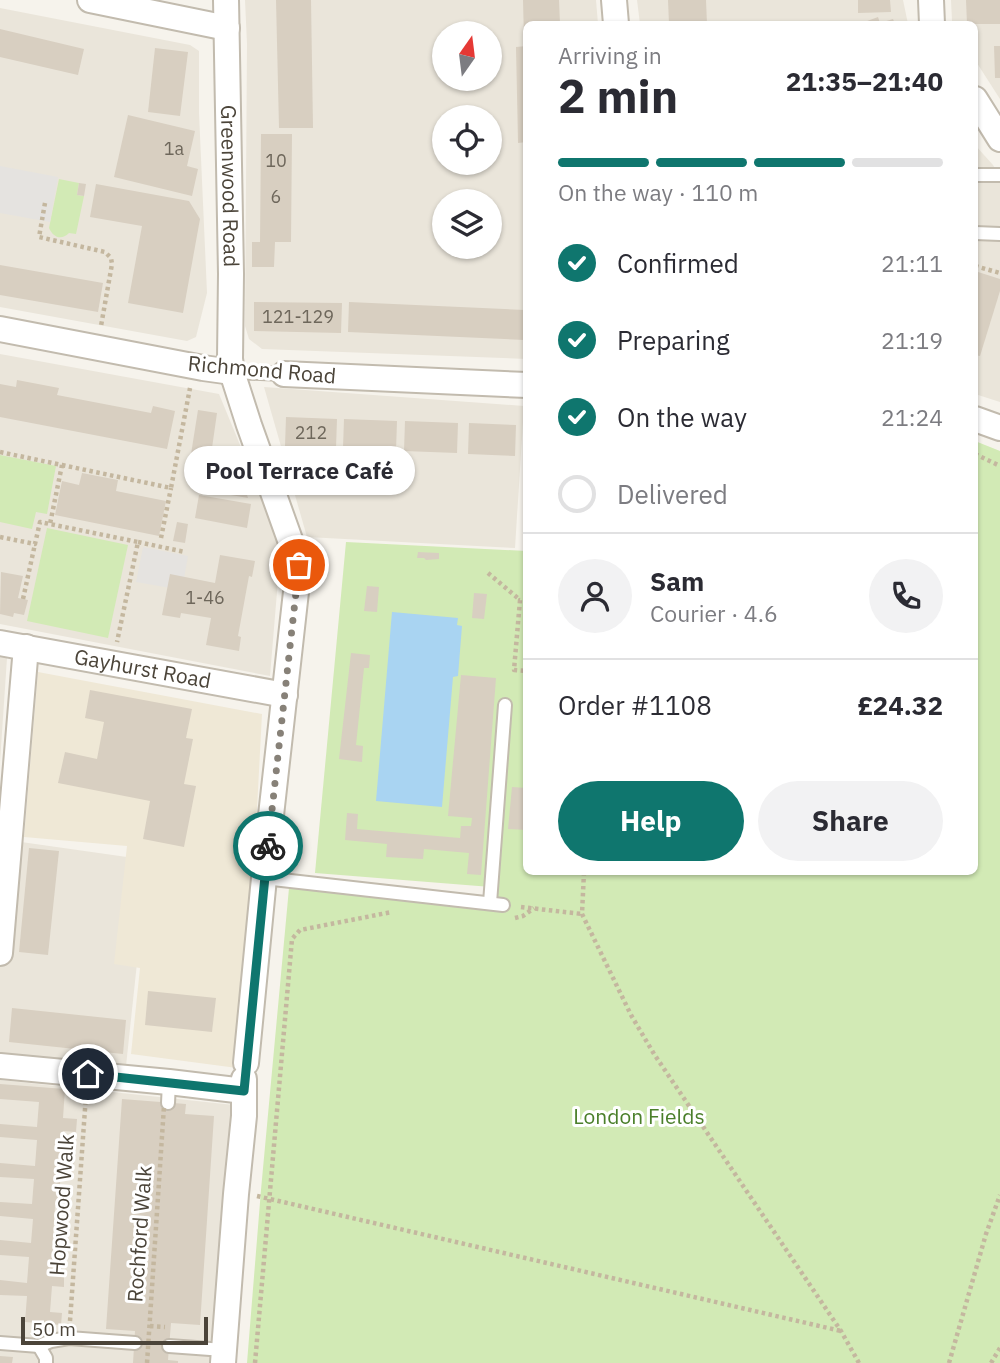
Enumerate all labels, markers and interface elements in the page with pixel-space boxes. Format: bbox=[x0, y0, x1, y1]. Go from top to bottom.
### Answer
north arrow bbox=[432, 21, 502, 91]
map controls bbox=[432, 21, 502, 259]
text: Arriving in bbox=[558, 40, 662, 70]
text: 21:35–21:40 bbox=[786, 64, 943, 98]
text: 2 min bbox=[558, 66, 678, 126]
street label: Greenwood Road bbox=[215, 105, 246, 267]
button: locate bbox=[432, 105, 502, 175]
house number: 1a bbox=[164, 137, 185, 160]
house number: 10 bbox=[265, 149, 287, 172]
text: On the way · 110 m bbox=[558, 177, 758, 207]
house number: 6 bbox=[271, 185, 281, 208]
button: layers bbox=[432, 189, 502, 259]
icon: check bbox=[558, 244, 596, 282]
text: Confirmed bbox=[617, 246, 739, 280]
text: 21:11 bbox=[881, 248, 943, 278]
house number: 121-129 bbox=[262, 305, 334, 328]
icon: check bbox=[558, 321, 596, 359]
text: Preparing bbox=[617, 323, 730, 357]
text: 21:19 bbox=[881, 325, 943, 355]
street label: Richmond Road bbox=[187, 349, 337, 389]
icon: check bbox=[558, 398, 596, 436]
text: On the way bbox=[617, 400, 747, 434]
text: 21:24 bbox=[881, 402, 943, 432]
house number: 212 bbox=[295, 421, 327, 444]
callout: Pool Terrace Café bbox=[184, 446, 414, 495]
text: Pool Terrace Café bbox=[205, 455, 394, 485]
text: Delivered bbox=[617, 477, 728, 511]
pin bbox=[269, 535, 329, 595]
icon: bag bbox=[280, 546, 318, 584]
button: person bbox=[558, 559, 632, 633]
button: phone bbox=[869, 559, 943, 633]
text: Sam bbox=[650, 564, 704, 598]
house number: 1-46 bbox=[185, 586, 225, 609]
text: Courier · 4.6 bbox=[650, 598, 778, 628]
street label: Gayhurst Road bbox=[72, 642, 213, 694]
text: Order #1108 bbox=[558, 688, 712, 722]
text: £24.32 bbox=[857, 688, 943, 722]
button: Help bbox=[558, 781, 744, 861]
button: Share bbox=[758, 781, 943, 861]
courier bbox=[233, 811, 303, 881]
icon: bike bbox=[249, 827, 287, 865]
pin bbox=[58, 1044, 118, 1104]
icon: home bbox=[69, 1055, 107, 1093]
park label: London Fields bbox=[573, 1102, 705, 1130]
street label: Hopwood Walk bbox=[42, 1133, 80, 1277]
street label: Rochford Walk bbox=[120, 1165, 158, 1303]
scale bar bbox=[21, 1314, 208, 1346]
text: 50 m bbox=[32, 1317, 76, 1341]

